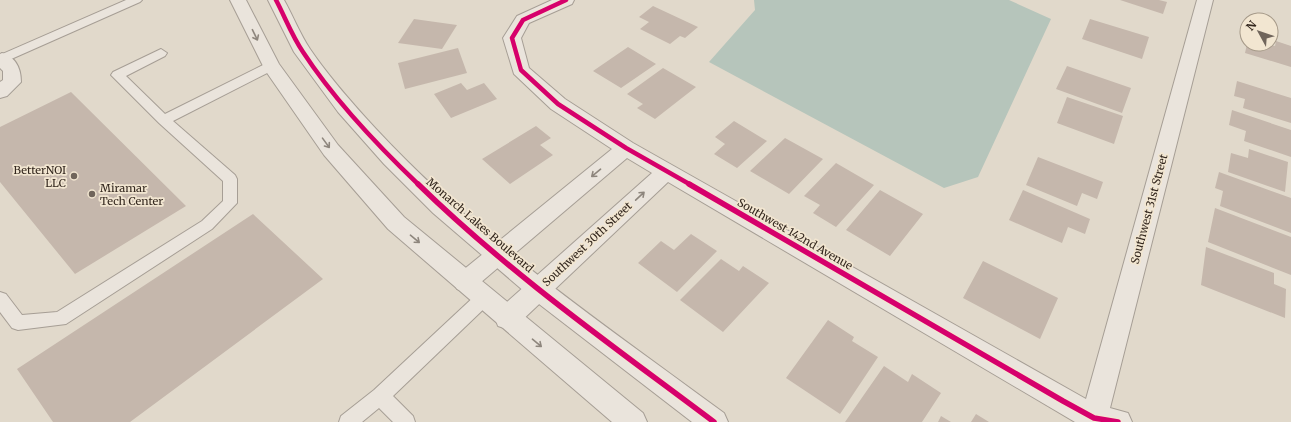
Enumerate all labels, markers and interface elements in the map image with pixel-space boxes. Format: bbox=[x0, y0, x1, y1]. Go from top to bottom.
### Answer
north arrow bbox=[1239, 12, 1279, 52]
text: N bbox=[1243, 18, 1260, 33]
one-way arrow bbox=[252, 29, 259, 41]
one-way arrow bbox=[322, 138, 331, 149]
street label: Southwest 31st Street bbox=[1128, 152, 1171, 265]
place label: BetterNOI LLC bbox=[13, 163, 66, 190]
one-way arrow bbox=[591, 169, 601, 178]
marker: BetterNOI LLC bbox=[69, 171, 79, 181]
street label: Monarch Lakes Boulevard bbox=[424, 175, 537, 276]
place label: Miramar Tech Center bbox=[100, 181, 163, 208]
marker: Miramar Tech Center bbox=[87, 189, 97, 199]
one-way arrow bbox=[635, 191, 645, 201]
street label: Southwest 142nd Avenue bbox=[735, 195, 855, 273]
street label: Southwest 30th Street bbox=[539, 198, 635, 289]
one-way arrow bbox=[409, 234, 420, 243]
one-way arrow bbox=[532, 338, 543, 347]

